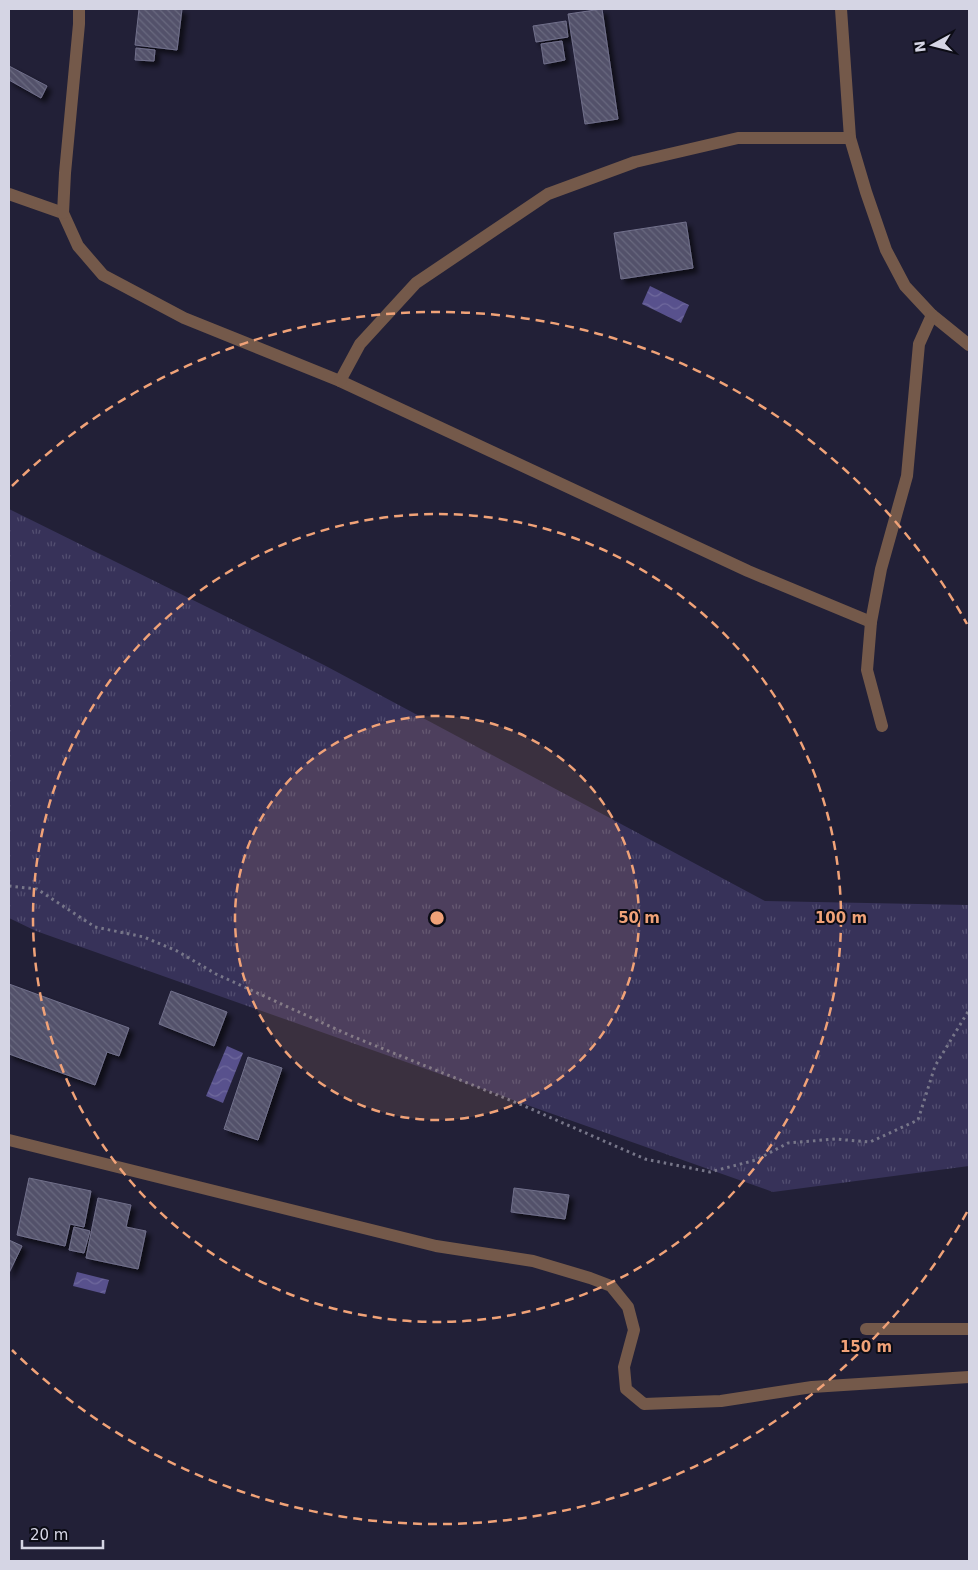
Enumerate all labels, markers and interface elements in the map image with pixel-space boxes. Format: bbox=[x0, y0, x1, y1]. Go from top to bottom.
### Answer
north arrow bbox=[908, 20, 958, 70]
text: N bbox=[911, 40, 929, 53]
centre of rings bbox=[428, 909, 446, 927]
text: 50 m bbox=[618, 909, 660, 927]
text: 100 m bbox=[815, 909, 867, 927]
text: 150 m bbox=[840, 1338, 892, 1356]
scale bar bbox=[22, 1518, 104, 1550]
text: 20 m bbox=[30, 1526, 68, 1544]

